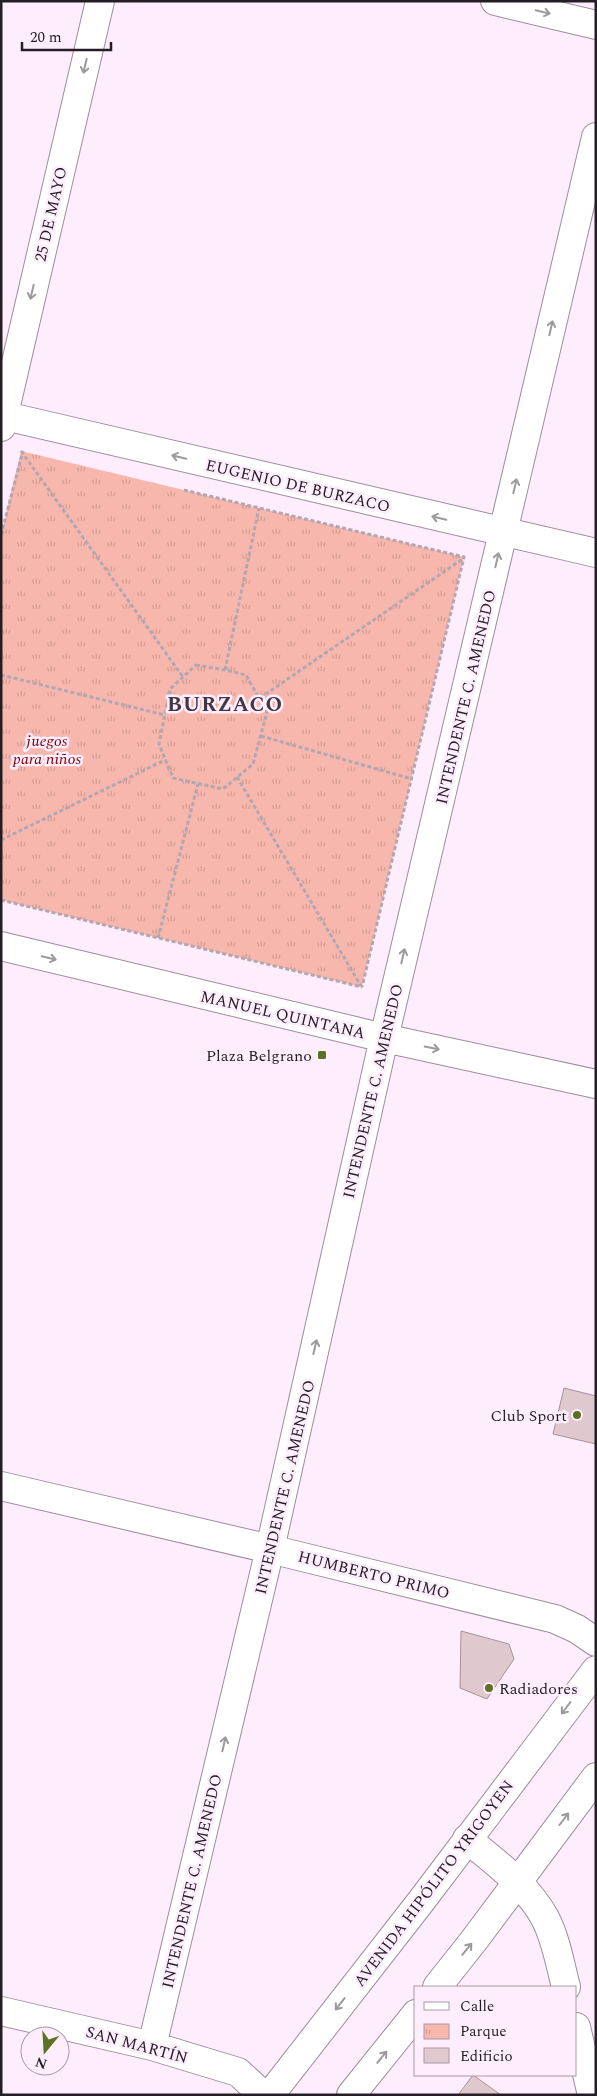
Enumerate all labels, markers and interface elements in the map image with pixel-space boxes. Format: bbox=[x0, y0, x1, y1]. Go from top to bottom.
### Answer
one-way arrow bbox=[534, 8, 550, 17]
scale bar bbox=[22, 20, 111, 52]
text: 20 m bbox=[30, 26, 62, 49]
one-way arrow bbox=[80, 57, 89, 73]
street label: 25 DE MAYO bbox=[28, 164, 74, 264]
one-way arrow bbox=[27, 284, 36, 300]
one-way arrow bbox=[547, 320, 557, 336]
one-way arrow bbox=[171, 452, 187, 461]
street label: EUGENIO DE BURZACO bbox=[203, 453, 392, 519]
one-way arrow bbox=[511, 478, 520, 494]
one-way arrow bbox=[432, 513, 448, 522]
one-way arrow bbox=[493, 552, 502, 568]
street label: INTENDENTE C. AMENEDO bbox=[430, 588, 502, 807]
district label: BURZACO bbox=[167, 689, 283, 721]
park label: juegos para niños bbox=[12, 729, 82, 771]
one-way arrow bbox=[399, 949, 408, 965]
one-way arrow bbox=[40, 954, 56, 963]
street label: INTENDENTE C. AMENEDO bbox=[337, 982, 409, 1201]
street label: MANUEL QUINTANA bbox=[198, 984, 368, 1046]
place label: Plaza Belgrano bbox=[206, 1044, 312, 1068]
one-way arrow bbox=[423, 1044, 439, 1053]
marker: Plaza Belgrano bbox=[316, 1049, 328, 1061]
one-way arrow bbox=[311, 1339, 320, 1355]
street label: INTENDENTE C. AMENEDO bbox=[249, 1378, 321, 1597]
place label: Club Sport bbox=[490, 1404, 567, 1428]
marker: Club Sport bbox=[571, 1409, 583, 1421]
street label: HUMBERTO PRIMO bbox=[295, 1545, 452, 1605]
place label: Radiadores bbox=[499, 1677, 578, 1701]
marker: Radiadores bbox=[483, 1682, 495, 1694]
one-way arrow bbox=[561, 1701, 571, 1715]
one-way arrow bbox=[220, 1736, 229, 1752]
street label: INTENDENTE C. AMENEDO bbox=[156, 1772, 228, 1991]
street label: AVENIDA HIPÓLITO YRIGOYEN bbox=[348, 1775, 520, 1992]
one-way arrow bbox=[559, 1813, 570, 1826]
one-way arrow bbox=[462, 1943, 473, 1956]
legend bbox=[414, 1986, 577, 2076]
text: Calle bbox=[460, 1995, 494, 2018]
one-way arrow bbox=[335, 1997, 345, 2011]
street label: SAN MARTÍN bbox=[83, 2020, 190, 2070]
text: Parque bbox=[460, 2020, 507, 2043]
north arrow bbox=[20, 2026, 70, 2076]
text: Edificio bbox=[460, 2045, 513, 2068]
one-way arrow bbox=[376, 2050, 387, 2063]
text: N bbox=[32, 2051, 50, 2075]

